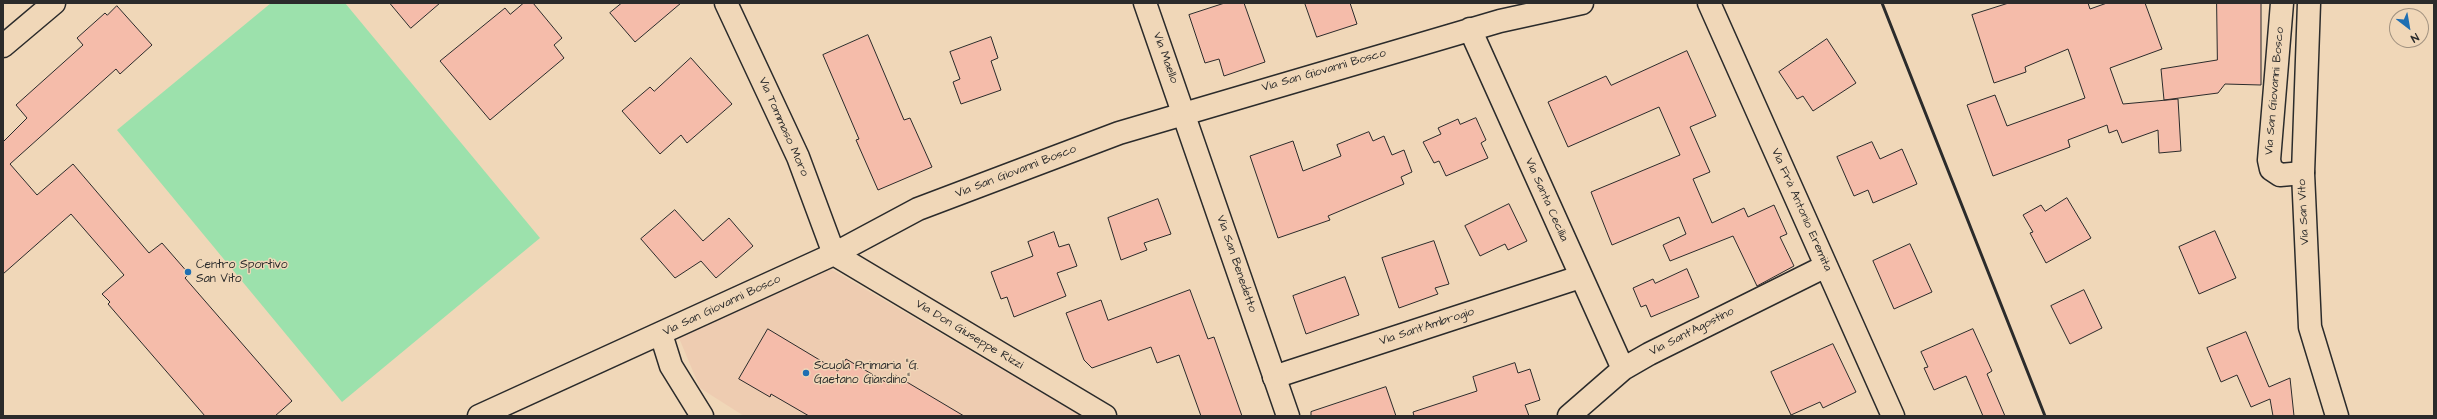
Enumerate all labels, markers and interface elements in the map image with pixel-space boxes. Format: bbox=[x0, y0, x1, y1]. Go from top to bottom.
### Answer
north arrow bbox=[2389, 8, 2429, 48]
street label: Via San Giovanni Bosco bbox=[2262, 26, 2288, 156]
street label: Via Maello bbox=[1149, 30, 1181, 86]
text: N bbox=[2408, 30, 2422, 46]
street label: Via San Giovanni Bosco bbox=[1260, 46, 1388, 96]
street label: Via Tommaso Moro bbox=[755, 75, 811, 179]
street label: Via San Giovanni Bosco bbox=[954, 142, 1078, 202]
street label: Via Frà Antonio Eremita bbox=[1767, 146, 1835, 274]
street label: Via Santa Cecilia bbox=[1521, 156, 1571, 244]
street label: Via San Vito bbox=[2295, 179, 2313, 245]
street label: Via San Benedetto bbox=[1213, 214, 1259, 314]
place label: Centro Sportivo San Vito bbox=[196, 258, 287, 286]
marker: Centro Sportivo San Vito bbox=[183, 267, 193, 277]
street label: Via San Giovanni Bosco bbox=[661, 272, 783, 340]
street label: Via Don Giuseppe Rizzi bbox=[913, 297, 1025, 373]
street label: Via Sant'Agostino bbox=[1647, 304, 1737, 360]
street label: Via Sant'Ambrogio bbox=[1378, 305, 1476, 349]
place label: Scuola Primaria “G. Gaetano Giardino” bbox=[814, 359, 919, 387]
marker: Scuola Primaria “G. Gaetano Giardino” bbox=[801, 368, 811, 378]

